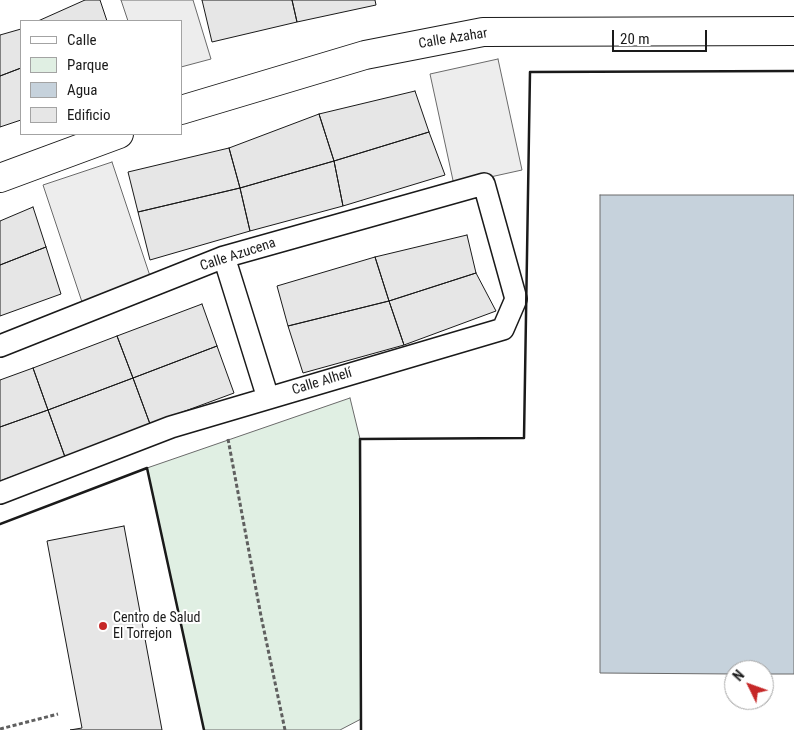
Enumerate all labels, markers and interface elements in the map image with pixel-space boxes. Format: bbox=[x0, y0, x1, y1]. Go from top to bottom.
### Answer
legend bbox=[20, 20, 182, 135]
scale bar bbox=[614, 20, 709, 52]
street label: Calle Azahar bbox=[417, 25, 489, 53]
text: 20 m bbox=[620, 30, 650, 48]
text: Calle bbox=[67, 31, 97, 49]
text: Parque bbox=[67, 56, 109, 74]
text: Agua bbox=[67, 81, 97, 99]
text: Edificio bbox=[67, 106, 110, 124]
street label: Calle Azucena bbox=[198, 235, 278, 275]
street label: Calle Alhelí bbox=[290, 365, 354, 399]
place label: Centro de Salud El Torrejon bbox=[113, 610, 200, 642]
marker: Centro de Salud El Torrejon bbox=[97, 620, 109, 632]
north arrow bbox=[724, 660, 774, 710]
text: N bbox=[730, 667, 747, 684]

